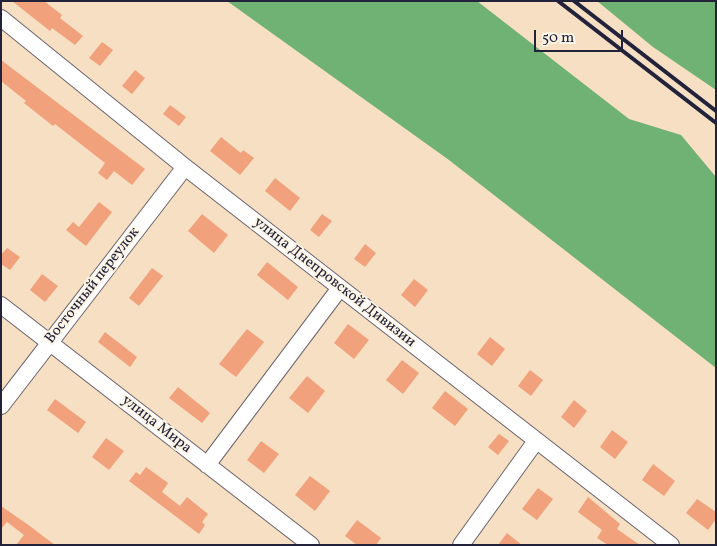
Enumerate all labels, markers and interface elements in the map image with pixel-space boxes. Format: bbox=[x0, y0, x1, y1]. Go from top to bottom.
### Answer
scale bar bbox=[537, 20, 626, 52]
text: 50 m bbox=[542, 28, 574, 49]
street label: улица Днепровской Дивизии bbox=[249, 214, 419, 352]
street label: Восточный переулок bbox=[42, 224, 144, 348]
street label: улица Мира bbox=[117, 392, 195, 458]

